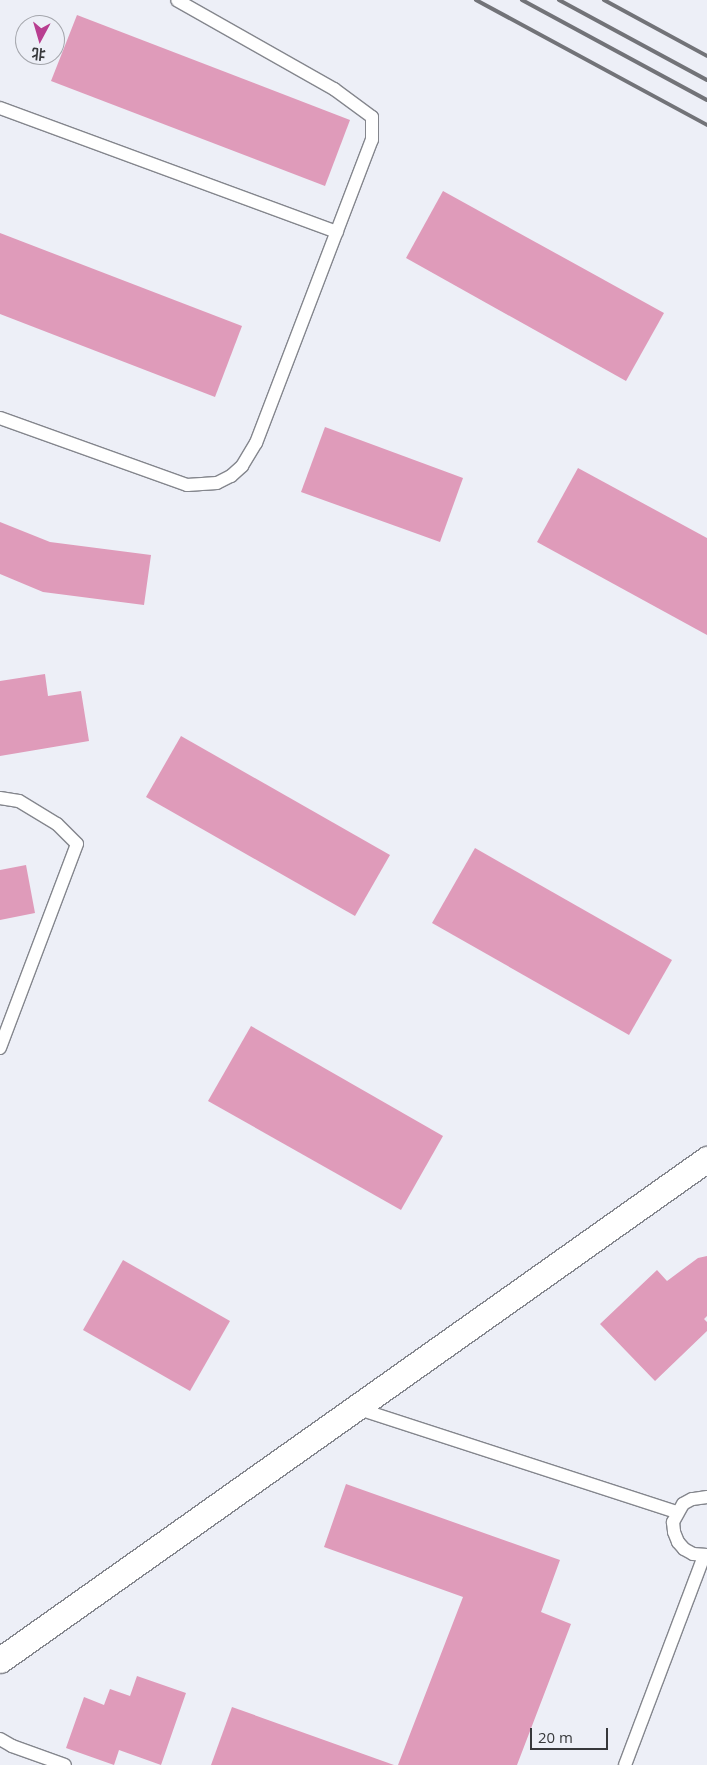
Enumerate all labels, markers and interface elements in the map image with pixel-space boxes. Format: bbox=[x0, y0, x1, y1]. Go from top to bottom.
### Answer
north arrow bbox=[15, 15, 65, 65]
text: 北 bbox=[31, 44, 46, 65]
scale bar bbox=[532, 1718, 610, 1750]
text: 20 m bbox=[538, 1727, 573, 1747]

